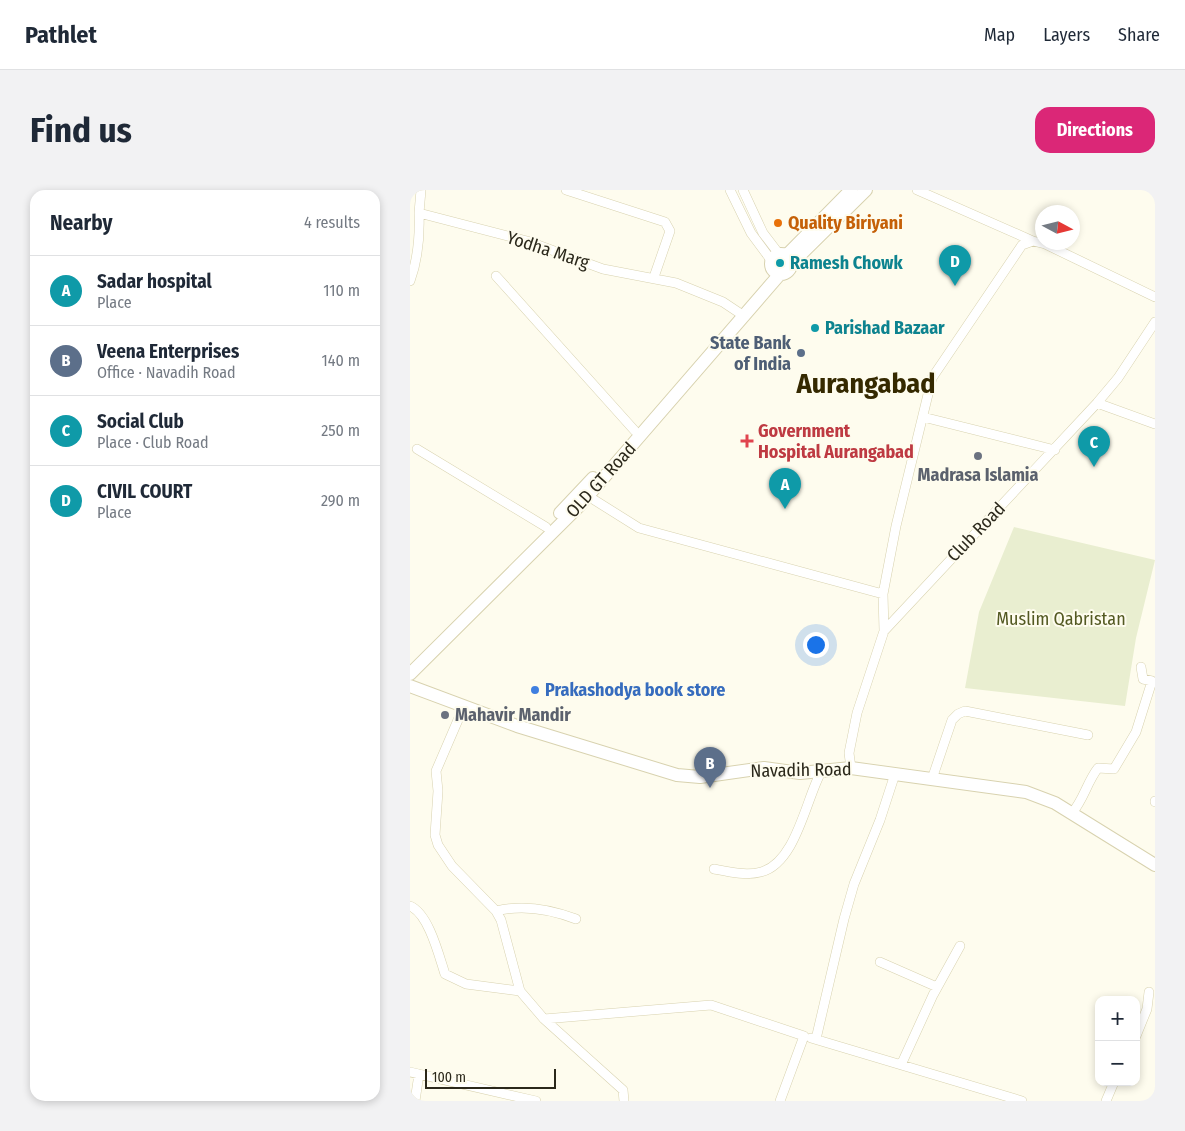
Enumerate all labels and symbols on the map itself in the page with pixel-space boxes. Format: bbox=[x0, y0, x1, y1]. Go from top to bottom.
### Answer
north arrow bbox=[1035, 205, 1080, 250]
place label: Quality Biriyani bbox=[788, 212, 903, 234]
marker: Quality Biriyani bbox=[772, 217, 784, 229]
street label: Yodha Marg bbox=[504, 226, 593, 274]
pin: D bbox=[939, 245, 971, 286]
place label: Ramesh Chowk bbox=[790, 252, 903, 274]
marker: Ramesh Chowk bbox=[774, 257, 786, 269]
place label: Parishad Bazaar bbox=[825, 317, 945, 339]
marker: Parishad Bazaar bbox=[809, 322, 821, 334]
place label: State Bank of India bbox=[710, 332, 792, 375]
marker: State Bank of India bbox=[795, 347, 807, 359]
district label: Aurangabad bbox=[795, 367, 936, 400]
place label: Government Hospital Aurangabad bbox=[758, 420, 914, 463]
pin: C bbox=[1078, 426, 1110, 467]
marker: Government Hospital Aurangabad bbox=[740, 434, 754, 448]
street label: OLD GT Road bbox=[561, 438, 641, 522]
marker: Madrasa Islamia bbox=[972, 450, 984, 462]
place label: Madrasa Islamia bbox=[918, 464, 1039, 486]
pin: A bbox=[769, 468, 801, 509]
street label: Club Road bbox=[942, 498, 1010, 566]
park label: Muslim Qabristan bbox=[996, 608, 1126, 630]
your location bbox=[803, 632, 829, 658]
place label: Prakashodya book store bbox=[545, 679, 725, 701]
marker: Prakashodya book store bbox=[529, 684, 541, 696]
place label: Mahavir Mandir bbox=[455, 704, 571, 726]
marker: Mahavir Mandir bbox=[439, 709, 451, 721]
pin: B bbox=[694, 747, 726, 788]
street label: Navadih Road bbox=[750, 758, 852, 782]
scale bar bbox=[425, 1066, 556, 1089]

